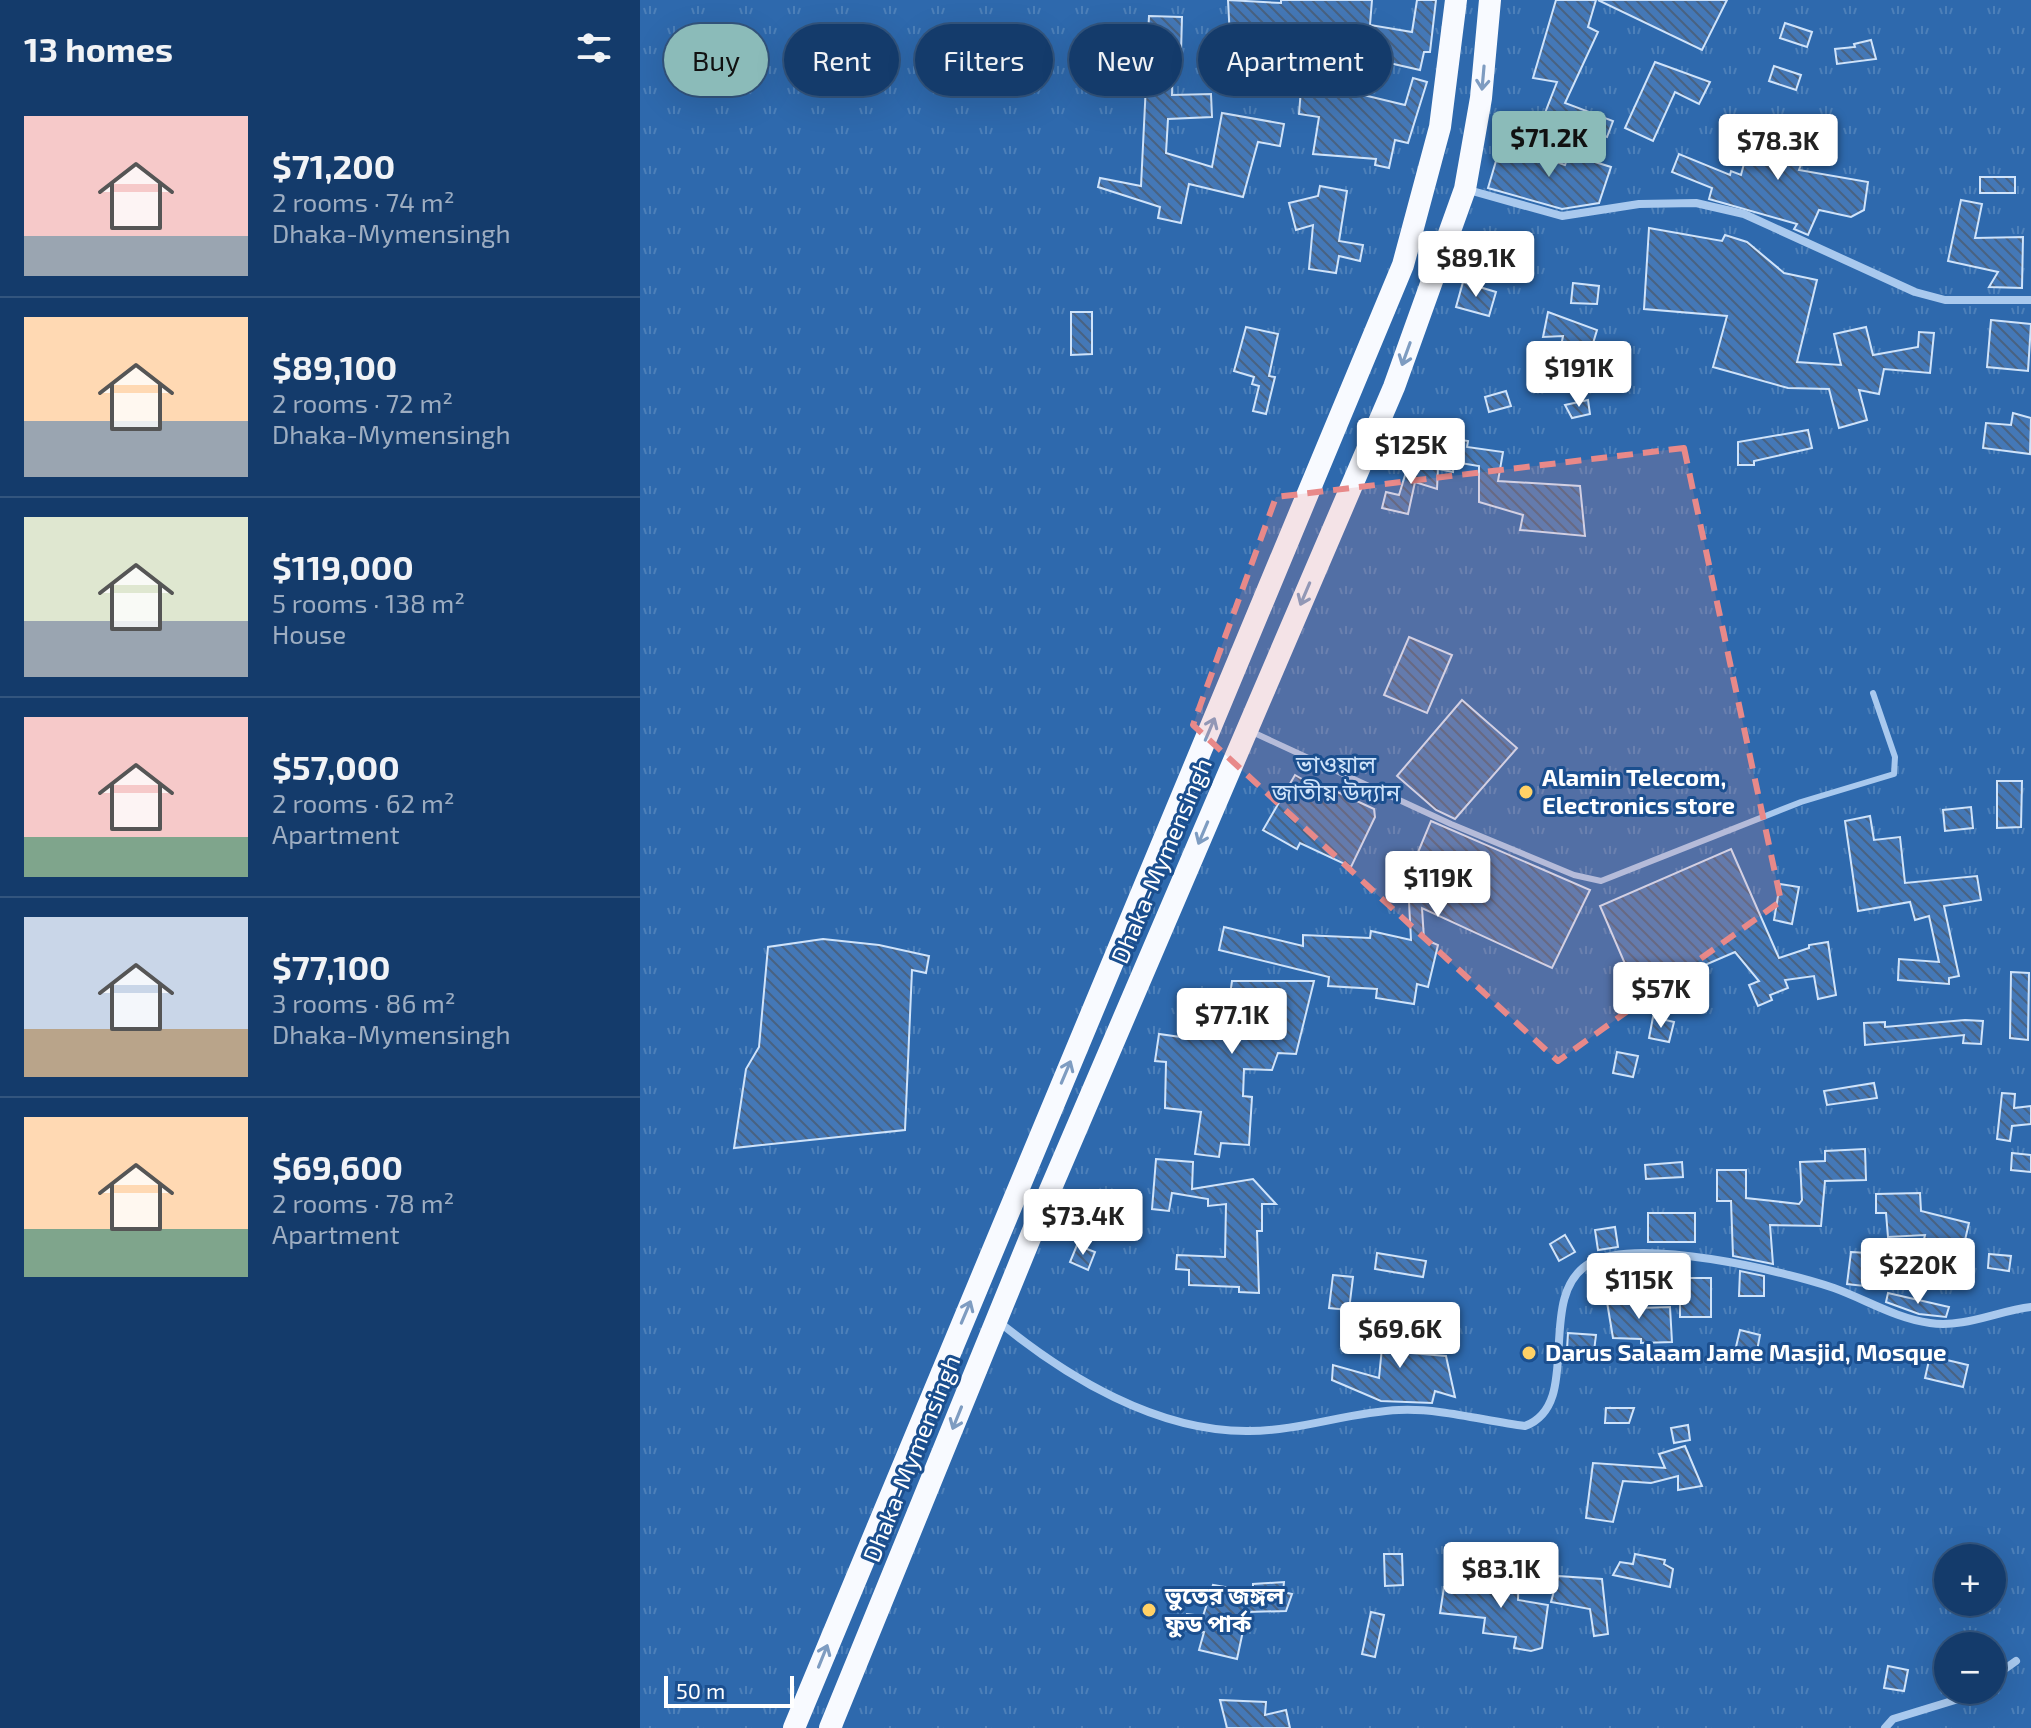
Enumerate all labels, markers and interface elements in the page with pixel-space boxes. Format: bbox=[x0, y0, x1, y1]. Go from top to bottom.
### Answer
chip: Buy bbox=[664, 24, 768, 96]
chip: Rent bbox=[784, 24, 899, 96]
chip: Filters bbox=[915, 24, 1053, 96]
chip: New bbox=[1069, 24, 1182, 96]
chip: Apartment bbox=[1198, 24, 1392, 96]
icon: filters bbox=[572, 26, 616, 70]
text: 13 homes bbox=[24, 28, 173, 69]
one-way arrow bbox=[1475, 64, 1490, 91]
pin: $71.2K bbox=[1484, 111, 1614, 179]
pin: $78.3K bbox=[1713, 114, 1843, 182]
text: $71.2K bbox=[1510, 121, 1588, 152]
text: $78.3K bbox=[1737, 124, 1819, 155]
text: $71,200 bbox=[272, 145, 395, 186]
icon: home bbox=[88, 148, 184, 244]
text: 2 rooms · 74 m² bbox=[272, 186, 454, 217]
text: Dhaka-Mymensingh bbox=[272, 217, 511, 248]
pin: $89.1K bbox=[1411, 231, 1541, 299]
text: $89.1K bbox=[1436, 241, 1516, 272]
one-way arrow bbox=[1397, 341, 1412, 366]
pin: $191K bbox=[1523, 341, 1635, 409]
text: $89,100 bbox=[272, 346, 397, 387]
icon: home bbox=[88, 349, 184, 445]
text: $191K bbox=[1544, 351, 1614, 382]
text: 2 rooms · 72 m² bbox=[272, 387, 453, 418]
text: Dhaka-Mymensingh bbox=[272, 418, 511, 449]
pin: $125K bbox=[1355, 418, 1467, 486]
text: $125K bbox=[1375, 428, 1447, 459]
text: $119,000 bbox=[272, 546, 414, 587]
icon: home bbox=[88, 549, 184, 645]
one-way arrow bbox=[1297, 581, 1312, 605]
text: 5 rooms · 138 m² bbox=[272, 587, 465, 618]
text: House bbox=[272, 618, 346, 649]
one-way arrow bbox=[1204, 717, 1218, 742]
text: $57,000 bbox=[272, 746, 400, 787]
icon: home bbox=[88, 749, 184, 845]
park label: ভাওয়াল জাতীয় উদ্যান bbox=[1271, 749, 1401, 806]
street label: Dhaka-Mymensingh bbox=[1104, 753, 1217, 967]
place label: Alamin Telecom, Electronics store bbox=[1542, 762, 1735, 819]
marker: Alamin Telecom, Electronics store bbox=[1517, 783, 1535, 801]
text: 2 rooms · 62 m² bbox=[272, 787, 455, 818]
text: Apartment bbox=[272, 818, 400, 849]
one-way arrow bbox=[1194, 820, 1209, 844]
pin: $119K bbox=[1382, 851, 1494, 919]
text: $119K bbox=[1403, 861, 1473, 892]
text: $77,100 bbox=[272, 946, 391, 987]
icon: home bbox=[88, 949, 184, 1045]
pin: $57K bbox=[1614, 962, 1708, 1030]
text: $57K bbox=[1631, 972, 1691, 1003]
text: 3 rooms · 86 m² bbox=[272, 987, 456, 1018]
pin: $77.1K bbox=[1167, 988, 1297, 1056]
text: $77.1K bbox=[1195, 998, 1269, 1029]
text: Dhaka-Mymensingh bbox=[272, 1018, 511, 1049]
one-way arrow bbox=[1060, 1061, 1075, 1085]
text: $69,600 bbox=[272, 1146, 403, 1187]
icon: home bbox=[88, 1149, 184, 1245]
text: 2 rooms · 78 m² bbox=[272, 1187, 454, 1218]
pin: $73.4K bbox=[1018, 1189, 1148, 1257]
text: $73.4K bbox=[1042, 1199, 1124, 1230]
text: Apartment bbox=[272, 1218, 400, 1249]
pin: $220K bbox=[1862, 1238, 1974, 1306]
text: $220K bbox=[1879, 1248, 1957, 1279]
pin: $115K bbox=[1583, 1253, 1695, 1321]
text: $115K bbox=[1605, 1263, 1673, 1294]
one-way arrow bbox=[960, 1300, 974, 1325]
pin: $69.6K bbox=[1335, 1302, 1465, 1370]
text: $69.6K bbox=[1358, 1312, 1442, 1343]
place label: Darus Salaam Jame Masjid, Mosque bbox=[1545, 1337, 1947, 1366]
marker: Darus Salaam Jame Masjid, Mosque bbox=[1520, 1344, 1538, 1362]
street label: Dhaka-Mymensingh bbox=[856, 1351, 965, 1566]
one-way arrow bbox=[949, 1405, 963, 1430]
pin: $83.1K bbox=[1436, 1542, 1566, 1610]
map controls bbox=[1934, 1544, 2006, 1704]
button: + bbox=[1934, 1544, 2006, 1616]
text: $83.1K bbox=[1462, 1552, 1540, 1583]
place label: ভুতের জঙ্গল ফুড পার্ক bbox=[1164, 1580, 1285, 1638]
marker: ভুতের জঙ্গল ফুড পার্ক bbox=[1140, 1601, 1158, 1619]
button: − bbox=[1934, 1632, 2006, 1704]
one-way arrow bbox=[817, 1644, 832, 1669]
scale bar bbox=[664, 1672, 794, 1708]
text: 50 m bbox=[676, 1677, 725, 1703]

